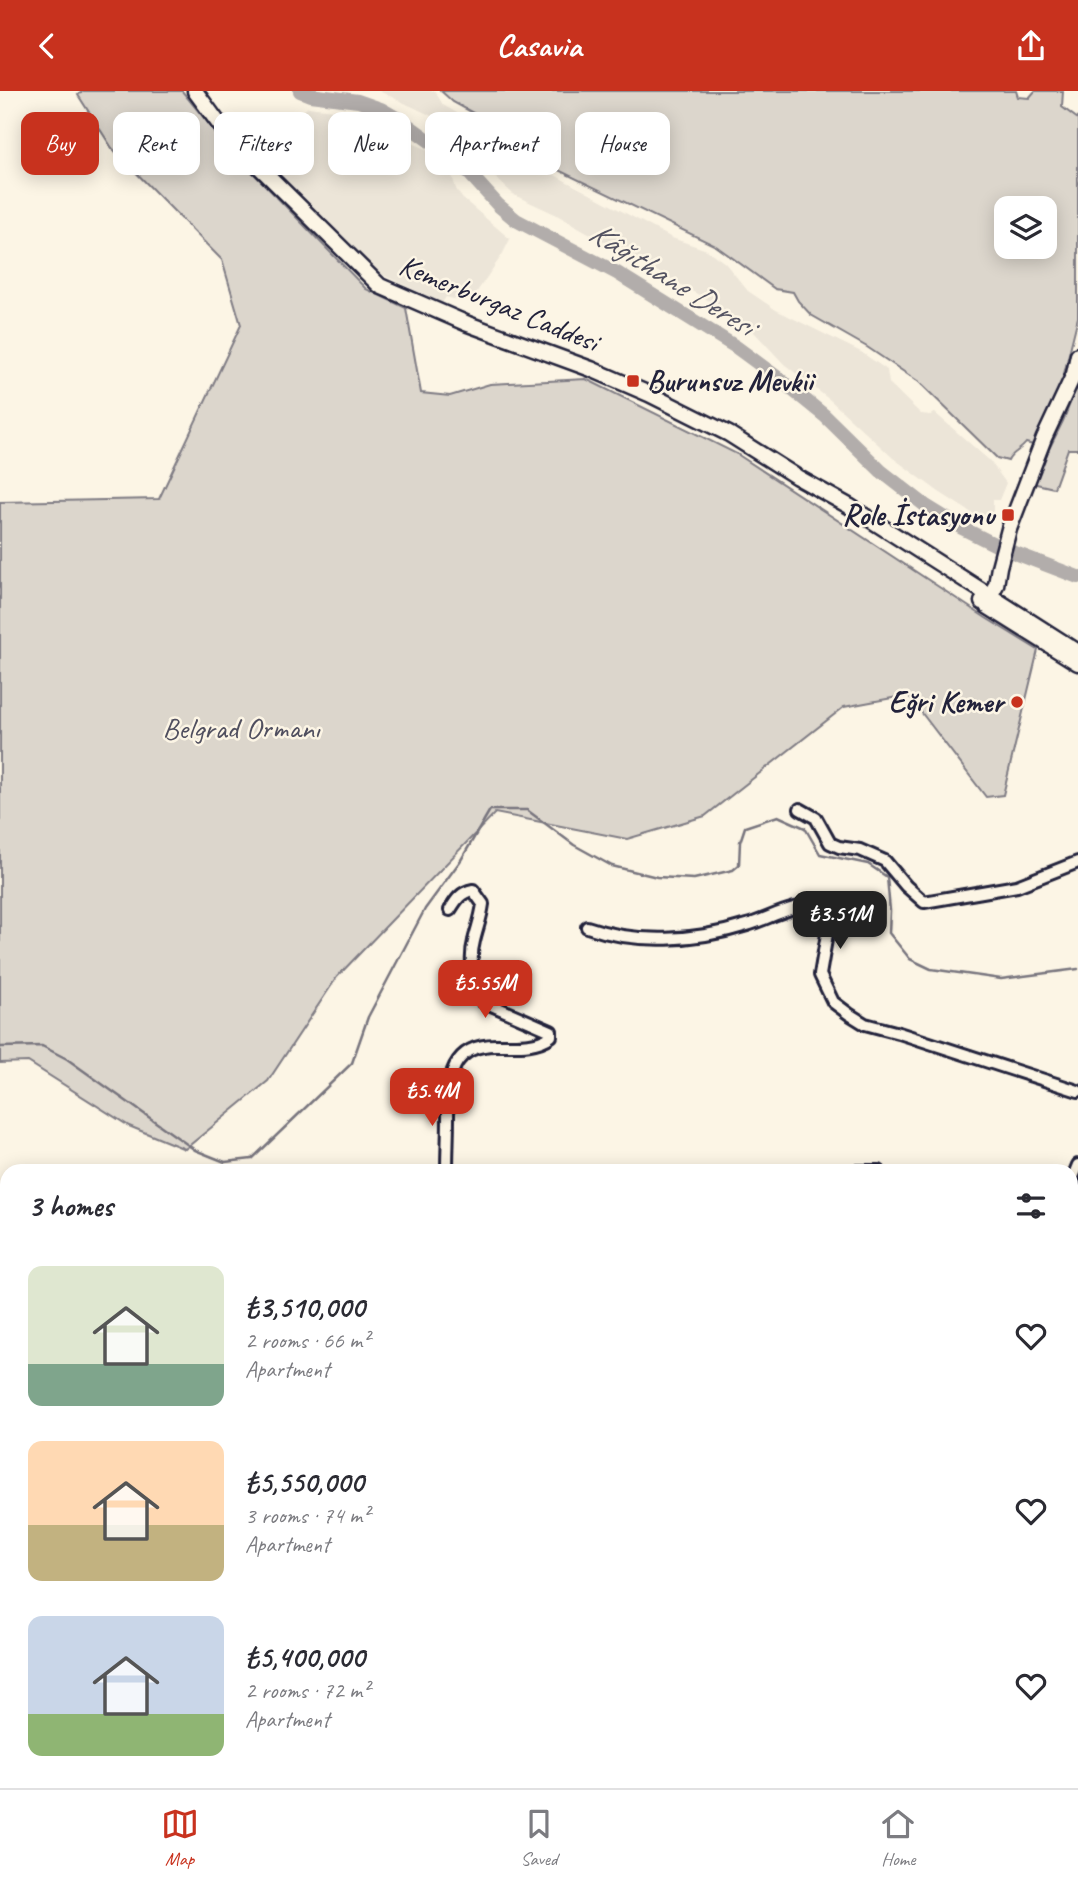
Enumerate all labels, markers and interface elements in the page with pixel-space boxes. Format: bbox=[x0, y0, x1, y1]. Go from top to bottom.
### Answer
text: Casavia bbox=[497, 25, 582, 66]
icon: back bbox=[28, 27, 66, 65]
icon: share bbox=[1012, 27, 1050, 65]
chip: Buy bbox=[21, 112, 99, 175]
chip: Rent bbox=[113, 112, 200, 175]
chip: Filters bbox=[214, 112, 314, 175]
chip: New bbox=[328, 112, 411, 175]
chip: Apartment bbox=[425, 112, 561, 175]
chip: House bbox=[575, 112, 670, 175]
map controls bbox=[994, 196, 1057, 259]
button: layers bbox=[994, 196, 1057, 259]
water label: Kâğıthane Deresi bbox=[582, 212, 769, 350]
street label: Kemerburgaz Caddesi bbox=[394, 246, 607, 362]
place label: Burunsuz Mevkii bbox=[647, 362, 817, 400]
marker: Burunsuz Mevkii bbox=[625, 373, 641, 389]
place label: Role İstasyonu bbox=[842, 496, 997, 534]
marker: Role İstasyonu bbox=[1000, 507, 1016, 523]
place label: Eğri Kemer bbox=[889, 683, 1006, 721]
marker: Eğri Kemer bbox=[1009, 694, 1025, 710]
park label: Belgrad Ormanı bbox=[162, 709, 321, 747]
pin: ₺3.51M bbox=[783, 891, 897, 951]
text: ₺3.51M bbox=[809, 899, 871, 928]
pin: ₺5.55M bbox=[428, 961, 542, 1020]
text: ₺5.55M bbox=[454, 968, 516, 997]
pin: ₺5.4M bbox=[383, 1069, 481, 1128]
text: ₺5.4M bbox=[406, 1076, 458, 1105]
text: 3 homes bbox=[28, 1187, 113, 1225]
icon: filters bbox=[1012, 1187, 1050, 1225]
text: ₺3,510,000 bbox=[245, 1288, 364, 1326]
icon: home bbox=[84, 1294, 168, 1378]
icon: heart bbox=[1012, 1317, 1050, 1355]
text: 2 rooms · 66 m² bbox=[245, 1326, 369, 1355]
text: Apartment bbox=[245, 1355, 330, 1384]
text: ₺5,550,000 bbox=[245, 1463, 363, 1501]
icon: home bbox=[84, 1469, 168, 1553]
icon: heart bbox=[1012, 1492, 1050, 1530]
text: 3 rooms · 74 m² bbox=[245, 1501, 369, 1530]
text: Apartment bbox=[245, 1530, 330, 1559]
text: ₺5,400,000 bbox=[245, 1638, 364, 1676]
icon: home bbox=[84, 1644, 168, 1728]
icon: heart bbox=[1012, 1667, 1050, 1705]
text: 2 rooms · 72 m² bbox=[245, 1676, 369, 1705]
text: Apartment bbox=[245, 1705, 330, 1734]
tab: Map bbox=[161, 1805, 199, 1871]
tab: Saved bbox=[520, 1805, 558, 1871]
tab: Home bbox=[879, 1805, 917, 1871]

